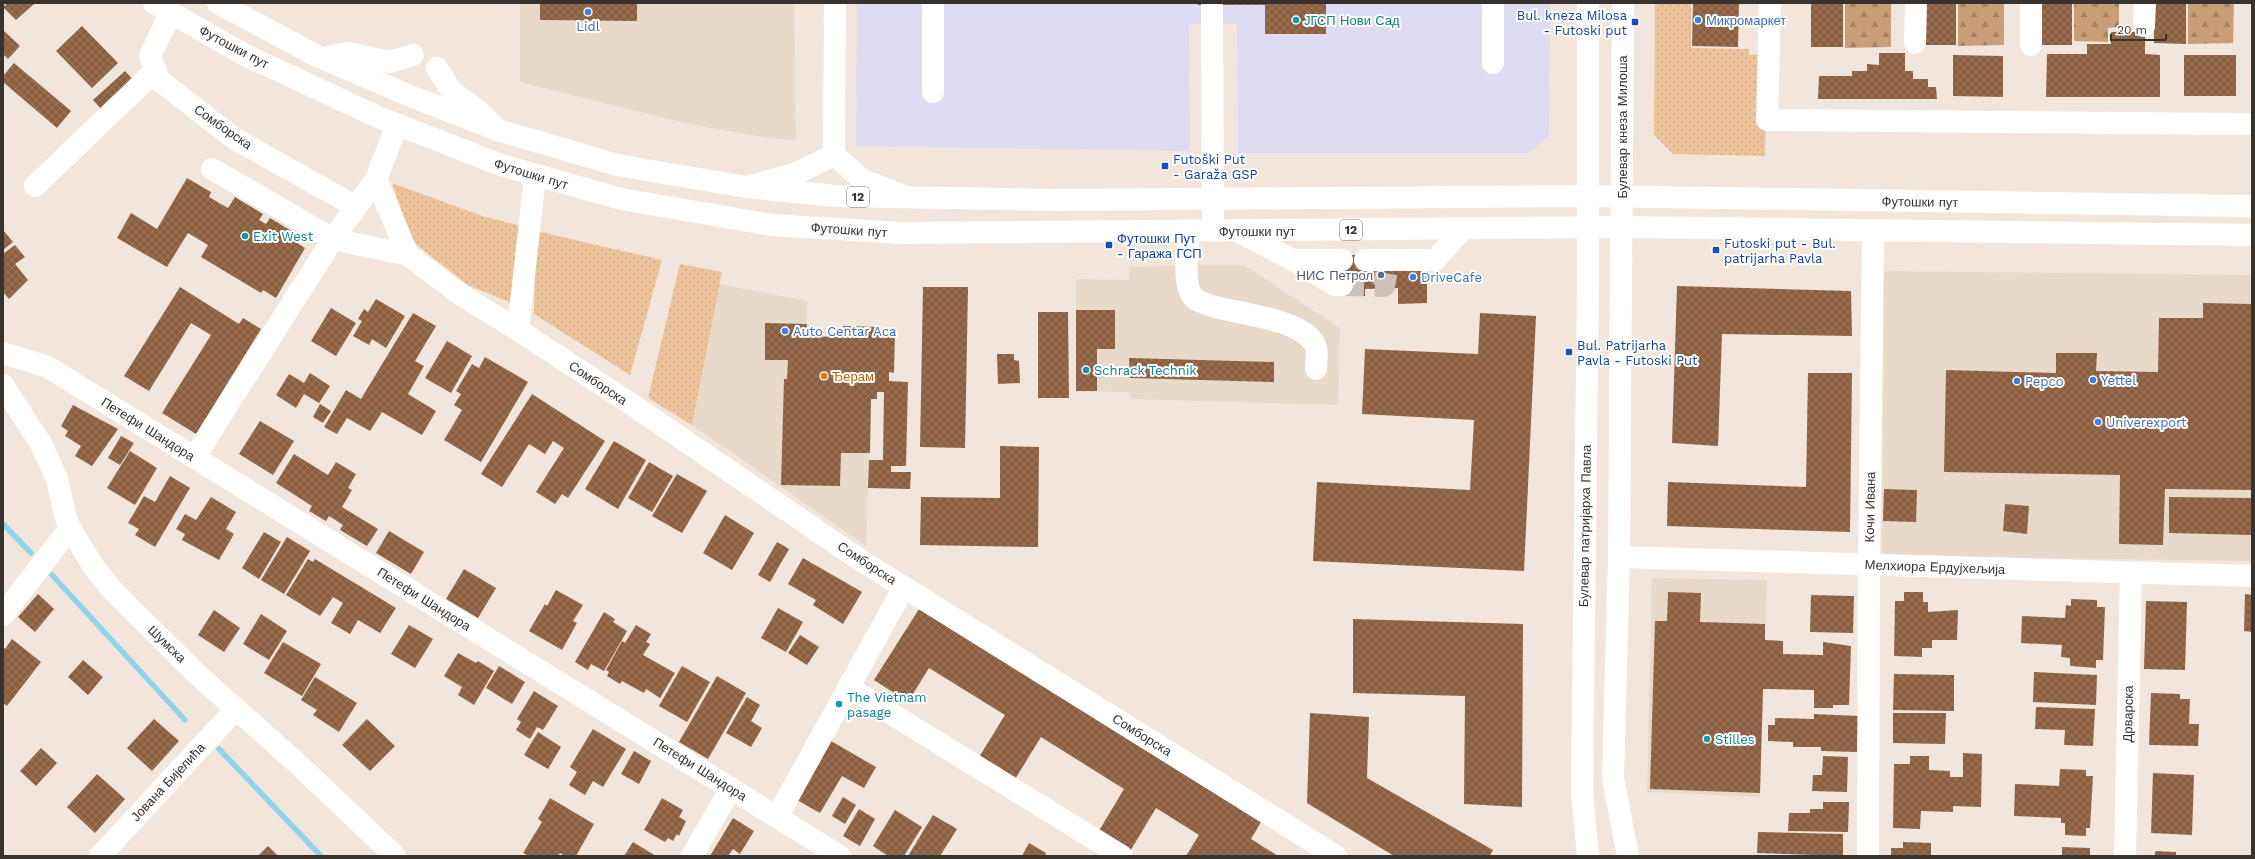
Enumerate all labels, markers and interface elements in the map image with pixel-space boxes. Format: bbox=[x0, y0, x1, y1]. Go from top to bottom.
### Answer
marker: Lidl bbox=[583, 7, 593, 17]
place label: Bul. kneza Milosa - Futoski put bbox=[1517, 8, 1628, 38]
place label: ЈГСП Нови Сад bbox=[1304, 13, 1400, 28]
place label: Микромаркет bbox=[1706, 13, 1786, 28]
marker: ЈГСП Нови Сад bbox=[1291, 15, 1301, 25]
marker: Микромаркет bbox=[1693, 15, 1703, 25]
scale bar bbox=[2111, 16, 2166, 42]
marker: Bul. kneza Milosa - Futoski put bbox=[1630, 17, 1640, 27]
place label: Lidl bbox=[576, 19, 600, 34]
street label: Футошки пут bbox=[197, 22, 271, 72]
text: 20 m bbox=[2117, 23, 2147, 37]
street label: Булевар кнеза Милоша bbox=[1615, 55, 1630, 199]
street label: Сомборска bbox=[191, 102, 255, 153]
place label: Futoški Put - Garaža GSP bbox=[1173, 152, 1257, 182]
street label: Футошки пут bbox=[492, 156, 570, 192]
marker: Futoški Put - Garaža GSP bbox=[1160, 161, 1170, 171]
road number: 12 bbox=[847, 187, 869, 207]
street label: Футошки пут bbox=[1882, 194, 1959, 210]
street label: Футошки пут bbox=[810, 220, 888, 240]
road number: 12 bbox=[1340, 220, 1362, 240]
street label: Футошки пут bbox=[1219, 224, 1295, 239]
place label: Exit West bbox=[253, 229, 314, 244]
marker: Exit West bbox=[240, 231, 250, 241]
place label: Футошки Пут - Гаража ГСП bbox=[1117, 231, 1202, 261]
place label: Futoski put - Bul. patrijarha Pavla bbox=[1724, 236, 1836, 266]
marker: Футошки Пут - Гаража ГСП bbox=[1104, 240, 1114, 250]
marker: Futoski put - Bul. patrijarha Pavla bbox=[1711, 245, 1721, 255]
place label: НИС Петрол bbox=[1297, 268, 1373, 283]
marker: НИС Петрол bbox=[1376, 270, 1386, 280]
place label: DriveCafe bbox=[1421, 270, 1482, 285]
marker: DriveCafe bbox=[1408, 272, 1418, 282]
place label: Auto Centar Aca bbox=[793, 324, 897, 339]
marker: Auto Centar Aca bbox=[780, 326, 790, 336]
place label: Bul. Patrijarha Pavla - Futoski Put bbox=[1577, 338, 1698, 368]
marker: Bul. Patrijarha Pavla - Futoski Put bbox=[1564, 347, 1574, 357]
street label: Сомборска bbox=[566, 358, 631, 408]
place label: Schrack Technik bbox=[1094, 363, 1197, 378]
marker: Schrack Technik bbox=[1081, 365, 1091, 375]
place label: Ђерам bbox=[832, 369, 874, 384]
marker: Ђерам bbox=[819, 371, 829, 381]
place label: Yettel bbox=[2101, 373, 2136, 388]
place label: Pepco bbox=[2025, 374, 2064, 389]
marker: Yettel bbox=[2088, 375, 2098, 385]
marker: Pepco bbox=[2012, 376, 2022, 386]
street label: Петефи Шандора bbox=[99, 394, 198, 464]
place label: Univerexport bbox=[2106, 415, 2187, 430]
marker: Univerexport bbox=[2093, 417, 2103, 427]
street label: Булевар патријарха Павла bbox=[1576, 444, 1594, 607]
street label: Кочи Ивана bbox=[1862, 471, 1878, 542]
street label: Сомборска bbox=[835, 538, 900, 588]
street label: Мелхиора Ердујхељија bbox=[1864, 557, 2006, 577]
street label: Петефи Шандора bbox=[375, 564, 474, 634]
street label: Шумска bbox=[145, 622, 190, 666]
street label: Дрварска bbox=[2120, 685, 2136, 743]
place label: The Vietnam pasage bbox=[847, 690, 927, 720]
marker: The Vietnam pasage bbox=[834, 699, 844, 709]
street label: Сомборска bbox=[1110, 711, 1175, 760]
place label: Stilles bbox=[1715, 732, 1755, 747]
street label: Петефи Шандора bbox=[651, 734, 750, 804]
marker: Stilles bbox=[1702, 734, 1712, 744]
street label: Јована Бијелића bbox=[128, 739, 209, 824]

